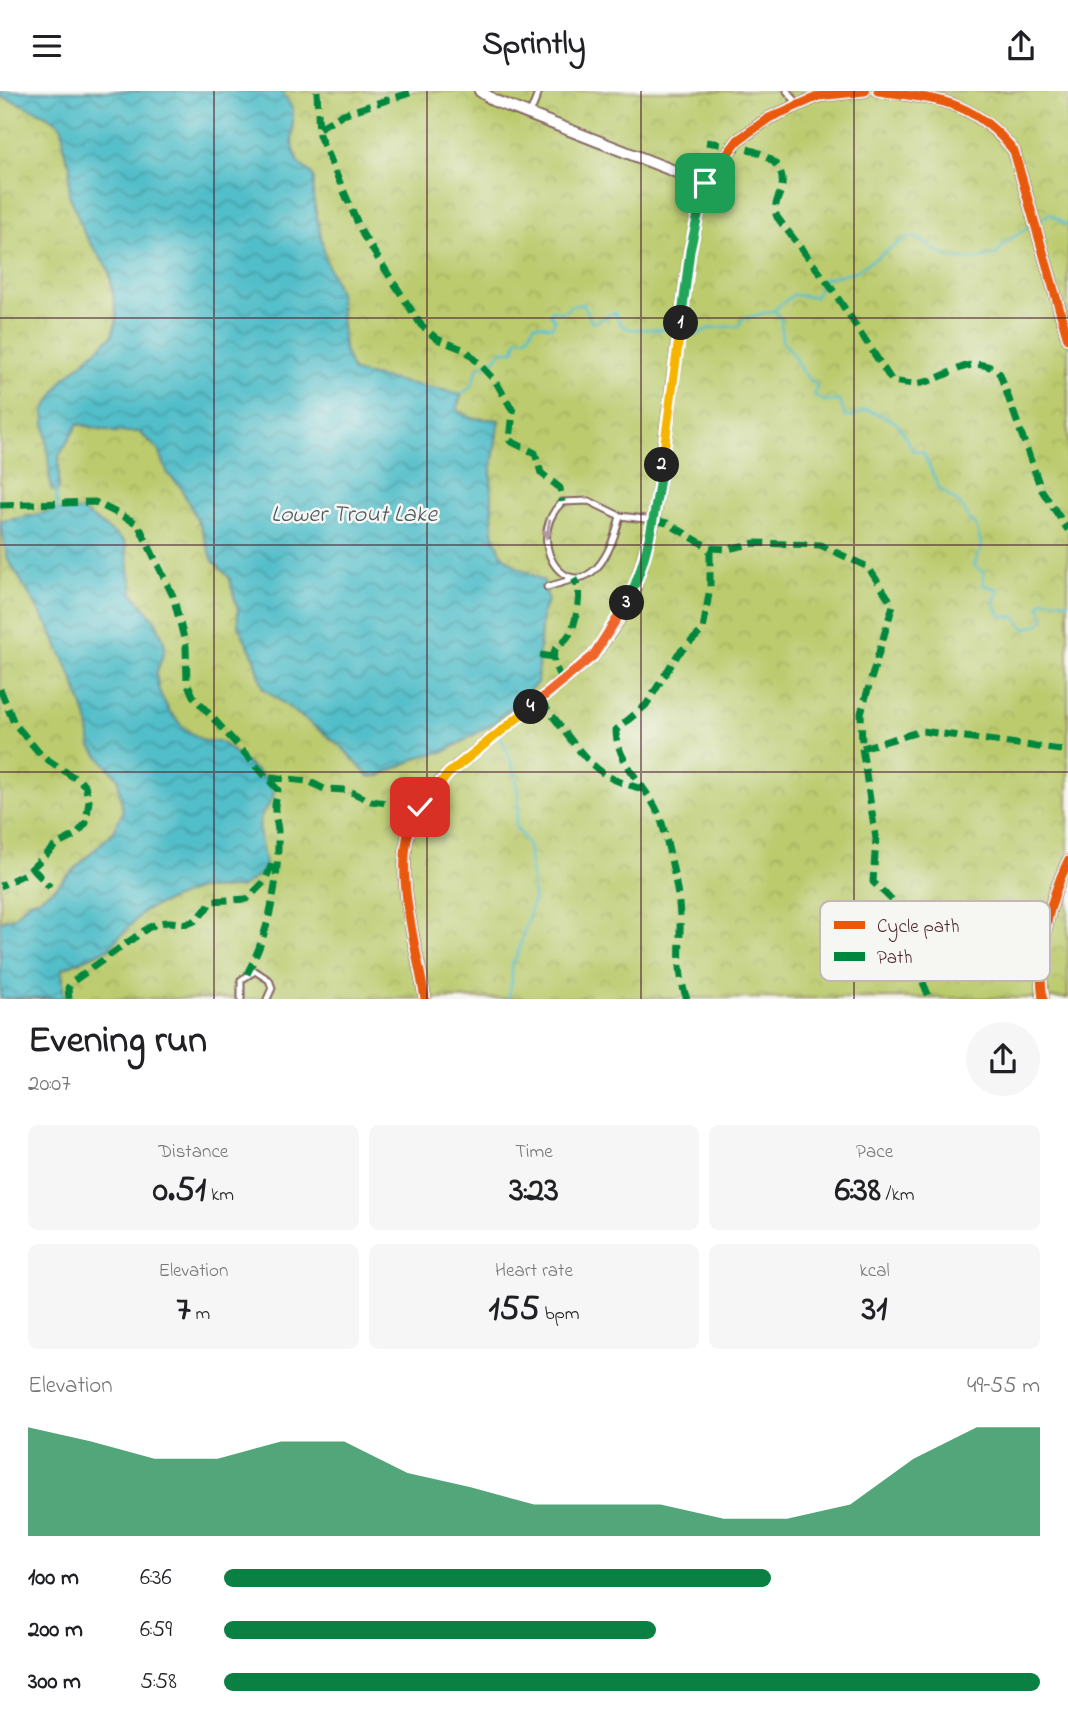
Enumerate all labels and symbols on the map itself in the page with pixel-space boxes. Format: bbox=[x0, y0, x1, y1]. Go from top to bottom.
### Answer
pin bbox=[675, 153, 735, 213]
pin: 1 bbox=[664, 306, 698, 341]
pin: 2 bbox=[644, 447, 680, 483]
water label: Lower Trout Lake bbox=[271, 498, 438, 533]
one-way arrow bbox=[542, 518, 553, 540]
pin: 3 bbox=[610, 585, 644, 621]
pin: 4 bbox=[514, 689, 548, 725]
pin bbox=[390, 777, 450, 837]
legend bbox=[820, 901, 1050, 981]
text: Cycle path bbox=[877, 914, 959, 942]
text: Path bbox=[877, 945, 913, 972]

